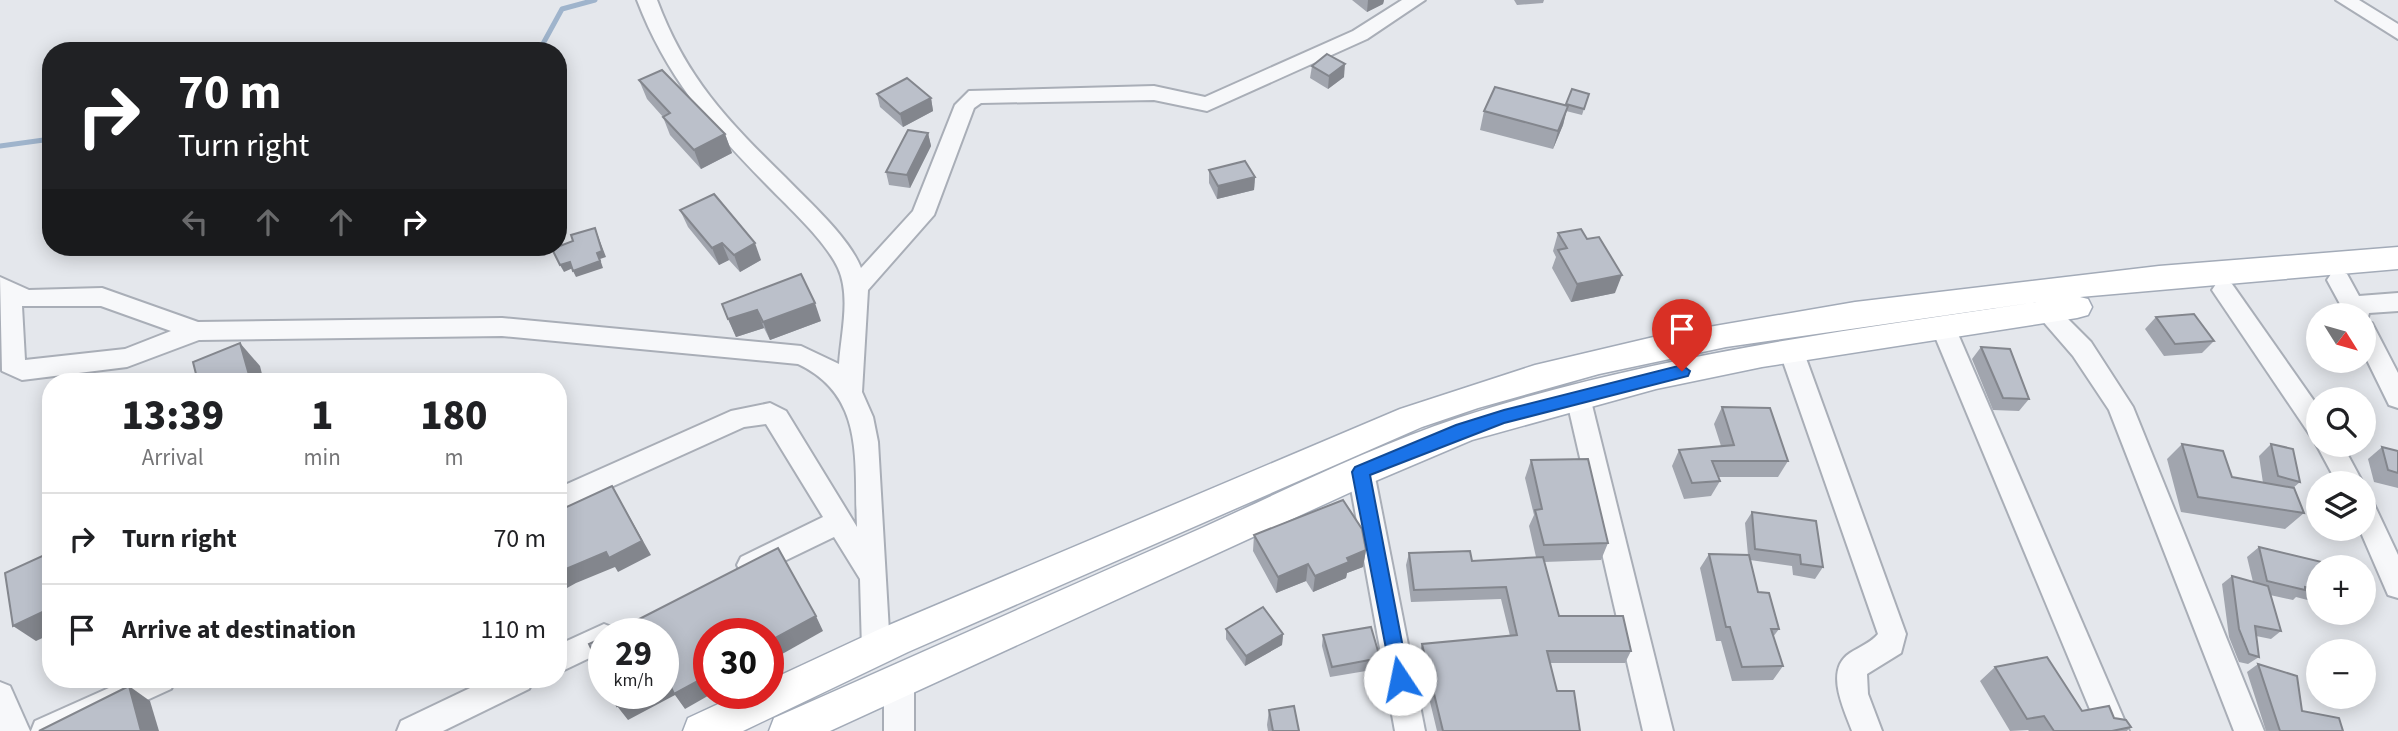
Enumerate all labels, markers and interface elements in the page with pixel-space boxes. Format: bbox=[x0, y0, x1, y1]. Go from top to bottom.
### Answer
text: 70 m bbox=[178, 58, 282, 128]
icon: right bbox=[63, 70, 154, 161]
text: Turn right bbox=[178, 123, 309, 169]
icon: left bbox=[176, 203, 214, 241]
icon: ahead bbox=[249, 203, 287, 241]
icon: ahead bbox=[322, 203, 360, 241]
icon: right bbox=[395, 203, 433, 241]
pin bbox=[1652, 299, 1712, 371]
north arrow bbox=[2306, 303, 2376, 373]
map controls bbox=[2306, 303, 2376, 709]
icon: arrive bbox=[1663, 310, 1701, 348]
text: 13:39 bbox=[121, 386, 224, 446]
text: 1 bbox=[311, 386, 333, 446]
text: 180 bbox=[420, 386, 488, 446]
button: search bbox=[2306, 387, 2376, 457]
text: Arrival bbox=[142, 441, 204, 474]
text: min bbox=[304, 441, 341, 474]
text: m bbox=[444, 441, 463, 474]
button: layers bbox=[2306, 471, 2376, 541]
icon: right bbox=[63, 520, 101, 558]
text: Turn right bbox=[122, 520, 237, 557]
text: 70 m bbox=[493, 520, 546, 557]
button: + bbox=[2306, 555, 2376, 625]
icon: arrive bbox=[63, 611, 101, 649]
text: Arrive at destination bbox=[122, 611, 356, 648]
text: 110 m bbox=[480, 611, 546, 648]
speed limit sign: 30 bbox=[693, 618, 784, 709]
text: 29 bbox=[615, 629, 652, 679]
button: − bbox=[2306, 639, 2376, 709]
position arrow bbox=[1363, 642, 1437, 716]
text: km/h bbox=[614, 668, 653, 693]

